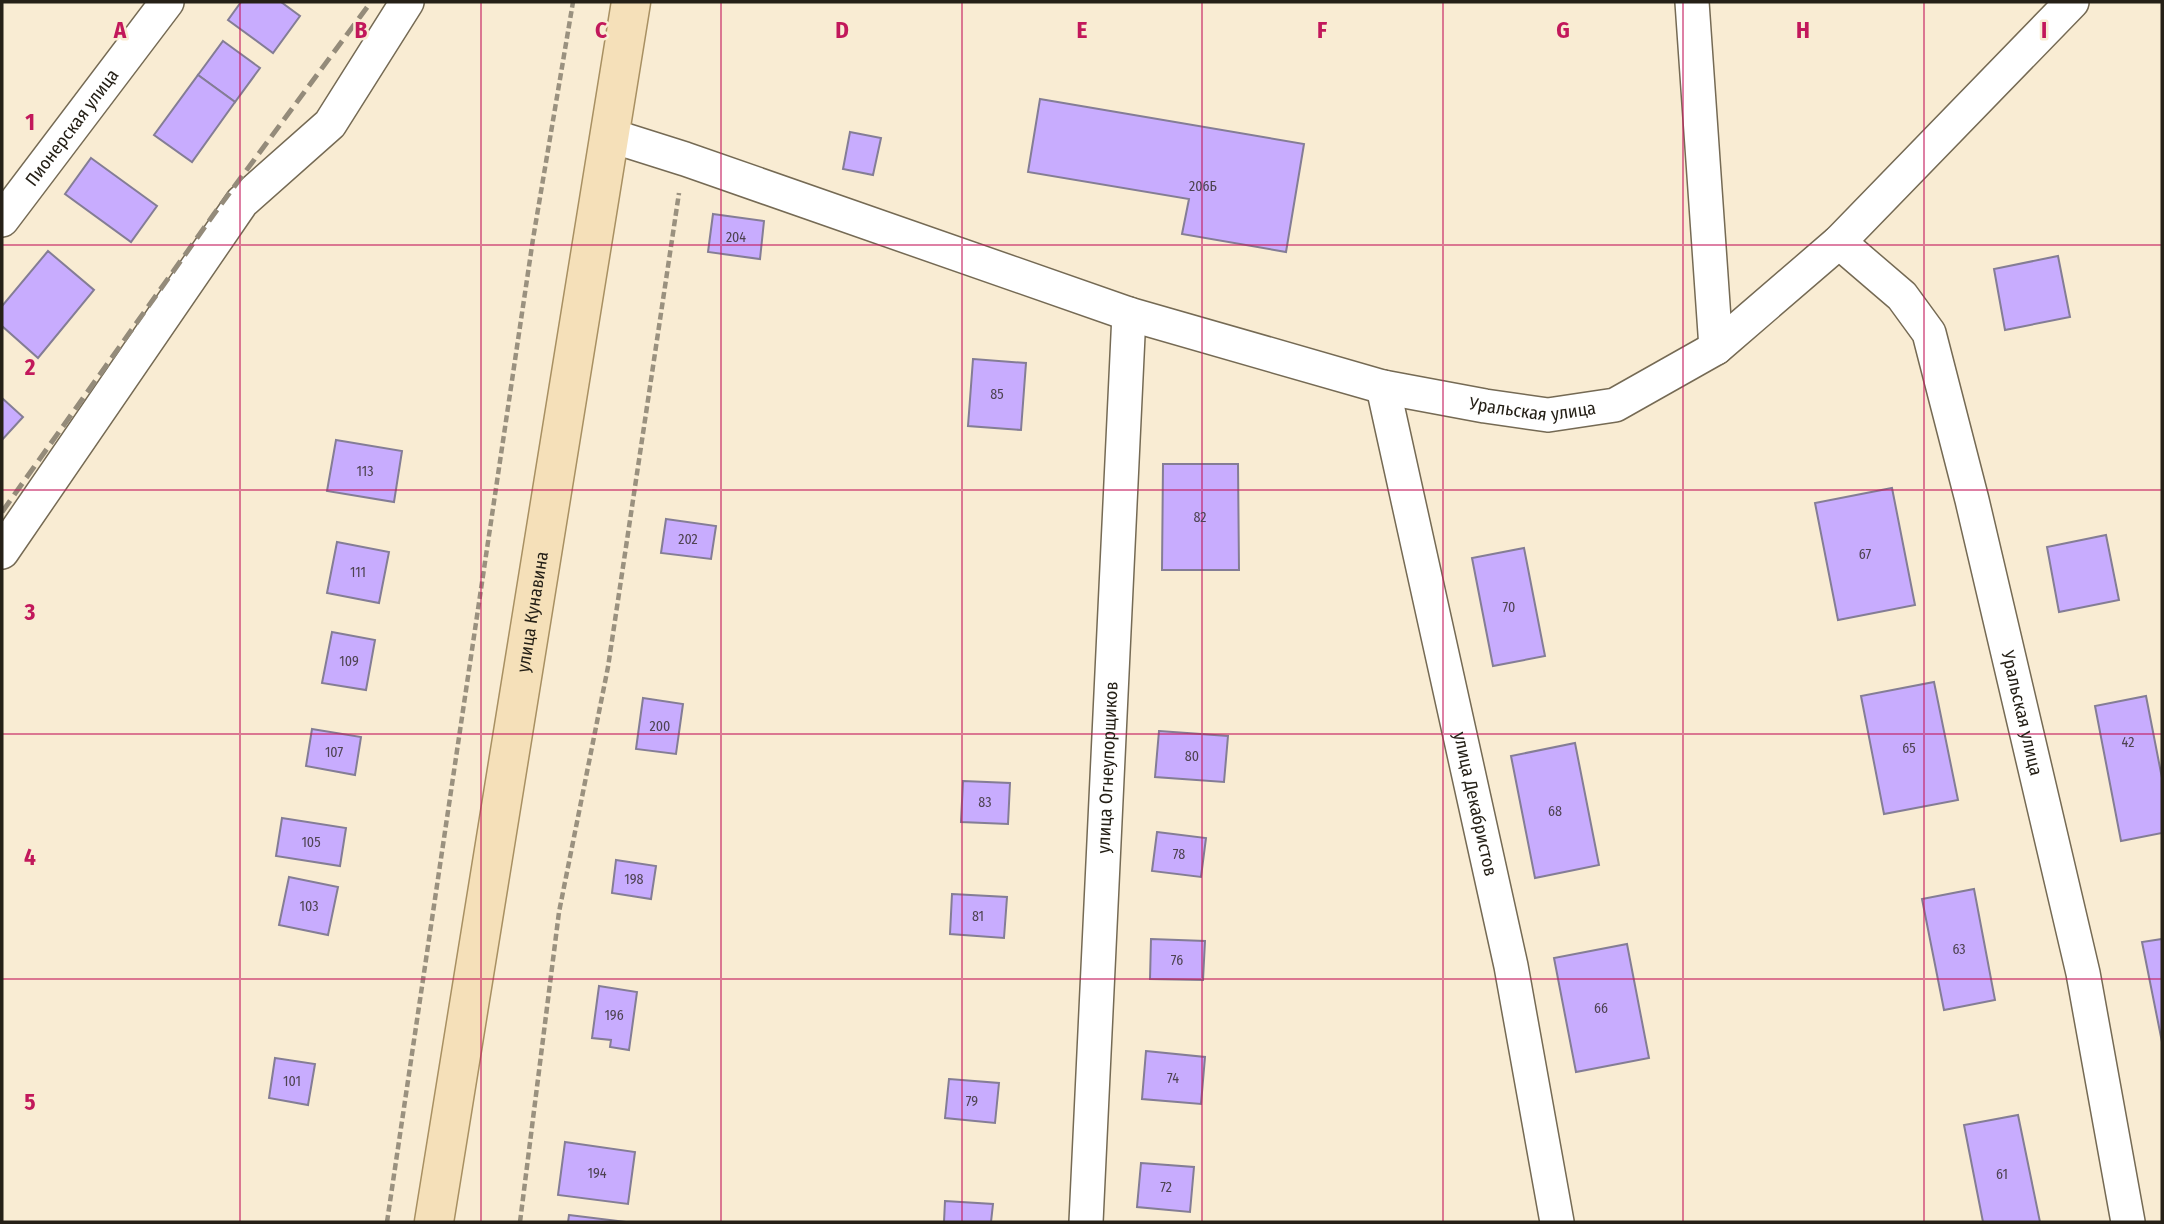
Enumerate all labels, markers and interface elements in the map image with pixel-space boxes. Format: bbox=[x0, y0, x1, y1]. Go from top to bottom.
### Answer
text: A bbox=[113, 16, 127, 44]
text: B bbox=[355, 16, 368, 44]
text: C bbox=[595, 16, 607, 44]
text: D bbox=[835, 16, 849, 44]
text: E bbox=[1077, 16, 1088, 44]
text: F bbox=[1317, 16, 1327, 44]
text: G bbox=[1556, 16, 1570, 44]
text: H bbox=[1796, 16, 1810, 44]
text: I bbox=[2041, 16, 2047, 44]
street label: Пионерская улица bbox=[21, 64, 123, 190]
text: 1 bbox=[25, 108, 35, 136]
house number: 206Б bbox=[1189, 178, 1217, 195]
house number: 204 bbox=[726, 229, 746, 246]
text: 2 bbox=[24, 353, 36, 381]
house number: 85 bbox=[990, 386, 1004, 403]
street label: Уральская улица bbox=[1466, 392, 1597, 426]
house number: 113 bbox=[356, 463, 374, 480]
house number: 82 bbox=[1193, 509, 1207, 526]
house number: 202 bbox=[678, 531, 698, 548]
house number: 67 bbox=[1859, 546, 1871, 563]
street label: улица Кунавина bbox=[512, 550, 553, 674]
house number: 111 bbox=[350, 564, 366, 581]
text: 3 bbox=[24, 598, 36, 626]
house number: 70 bbox=[1503, 599, 1515, 616]
street label: Уральская улица bbox=[1996, 647, 2047, 778]
house number: 109 bbox=[339, 653, 359, 670]
street label: улица Огнеупорщиков bbox=[1092, 681, 1123, 854]
house number: 200 bbox=[650, 718, 670, 735]
street label: улица Декабристов bbox=[1449, 730, 1502, 878]
house number: 42 bbox=[2122, 734, 2134, 751]
house number: 65 bbox=[1902, 740, 1916, 757]
house number: 107 bbox=[325, 744, 343, 761]
house number: 80 bbox=[1185, 748, 1199, 765]
house number: 83 bbox=[978, 794, 992, 811]
house number: 68 bbox=[1548, 803, 1562, 820]
house number: 105 bbox=[301, 834, 321, 851]
text: 4 bbox=[24, 843, 36, 871]
house number: 78 bbox=[1173, 846, 1185, 863]
house number: 198 bbox=[624, 871, 644, 888]
house number: 103 bbox=[300, 898, 318, 915]
house number: 81 bbox=[972, 908, 984, 925]
house number: 63 bbox=[1952, 941, 1966, 958]
house number: 76 bbox=[1171, 952, 1183, 969]
house number: 66 bbox=[1594, 1000, 1608, 1017]
house number: 196 bbox=[604, 1007, 624, 1024]
house number: 74 bbox=[1167, 1070, 1179, 1087]
house number: 101 bbox=[283, 1073, 301, 1090]
text: 5 bbox=[24, 1088, 36, 1116]
house number: 79 bbox=[966, 1093, 978, 1110]
house number: 194 bbox=[588, 1165, 607, 1182]
house number: 61 bbox=[1996, 1166, 2008, 1183]
house number: 72 bbox=[1160, 1179, 1172, 1196]

